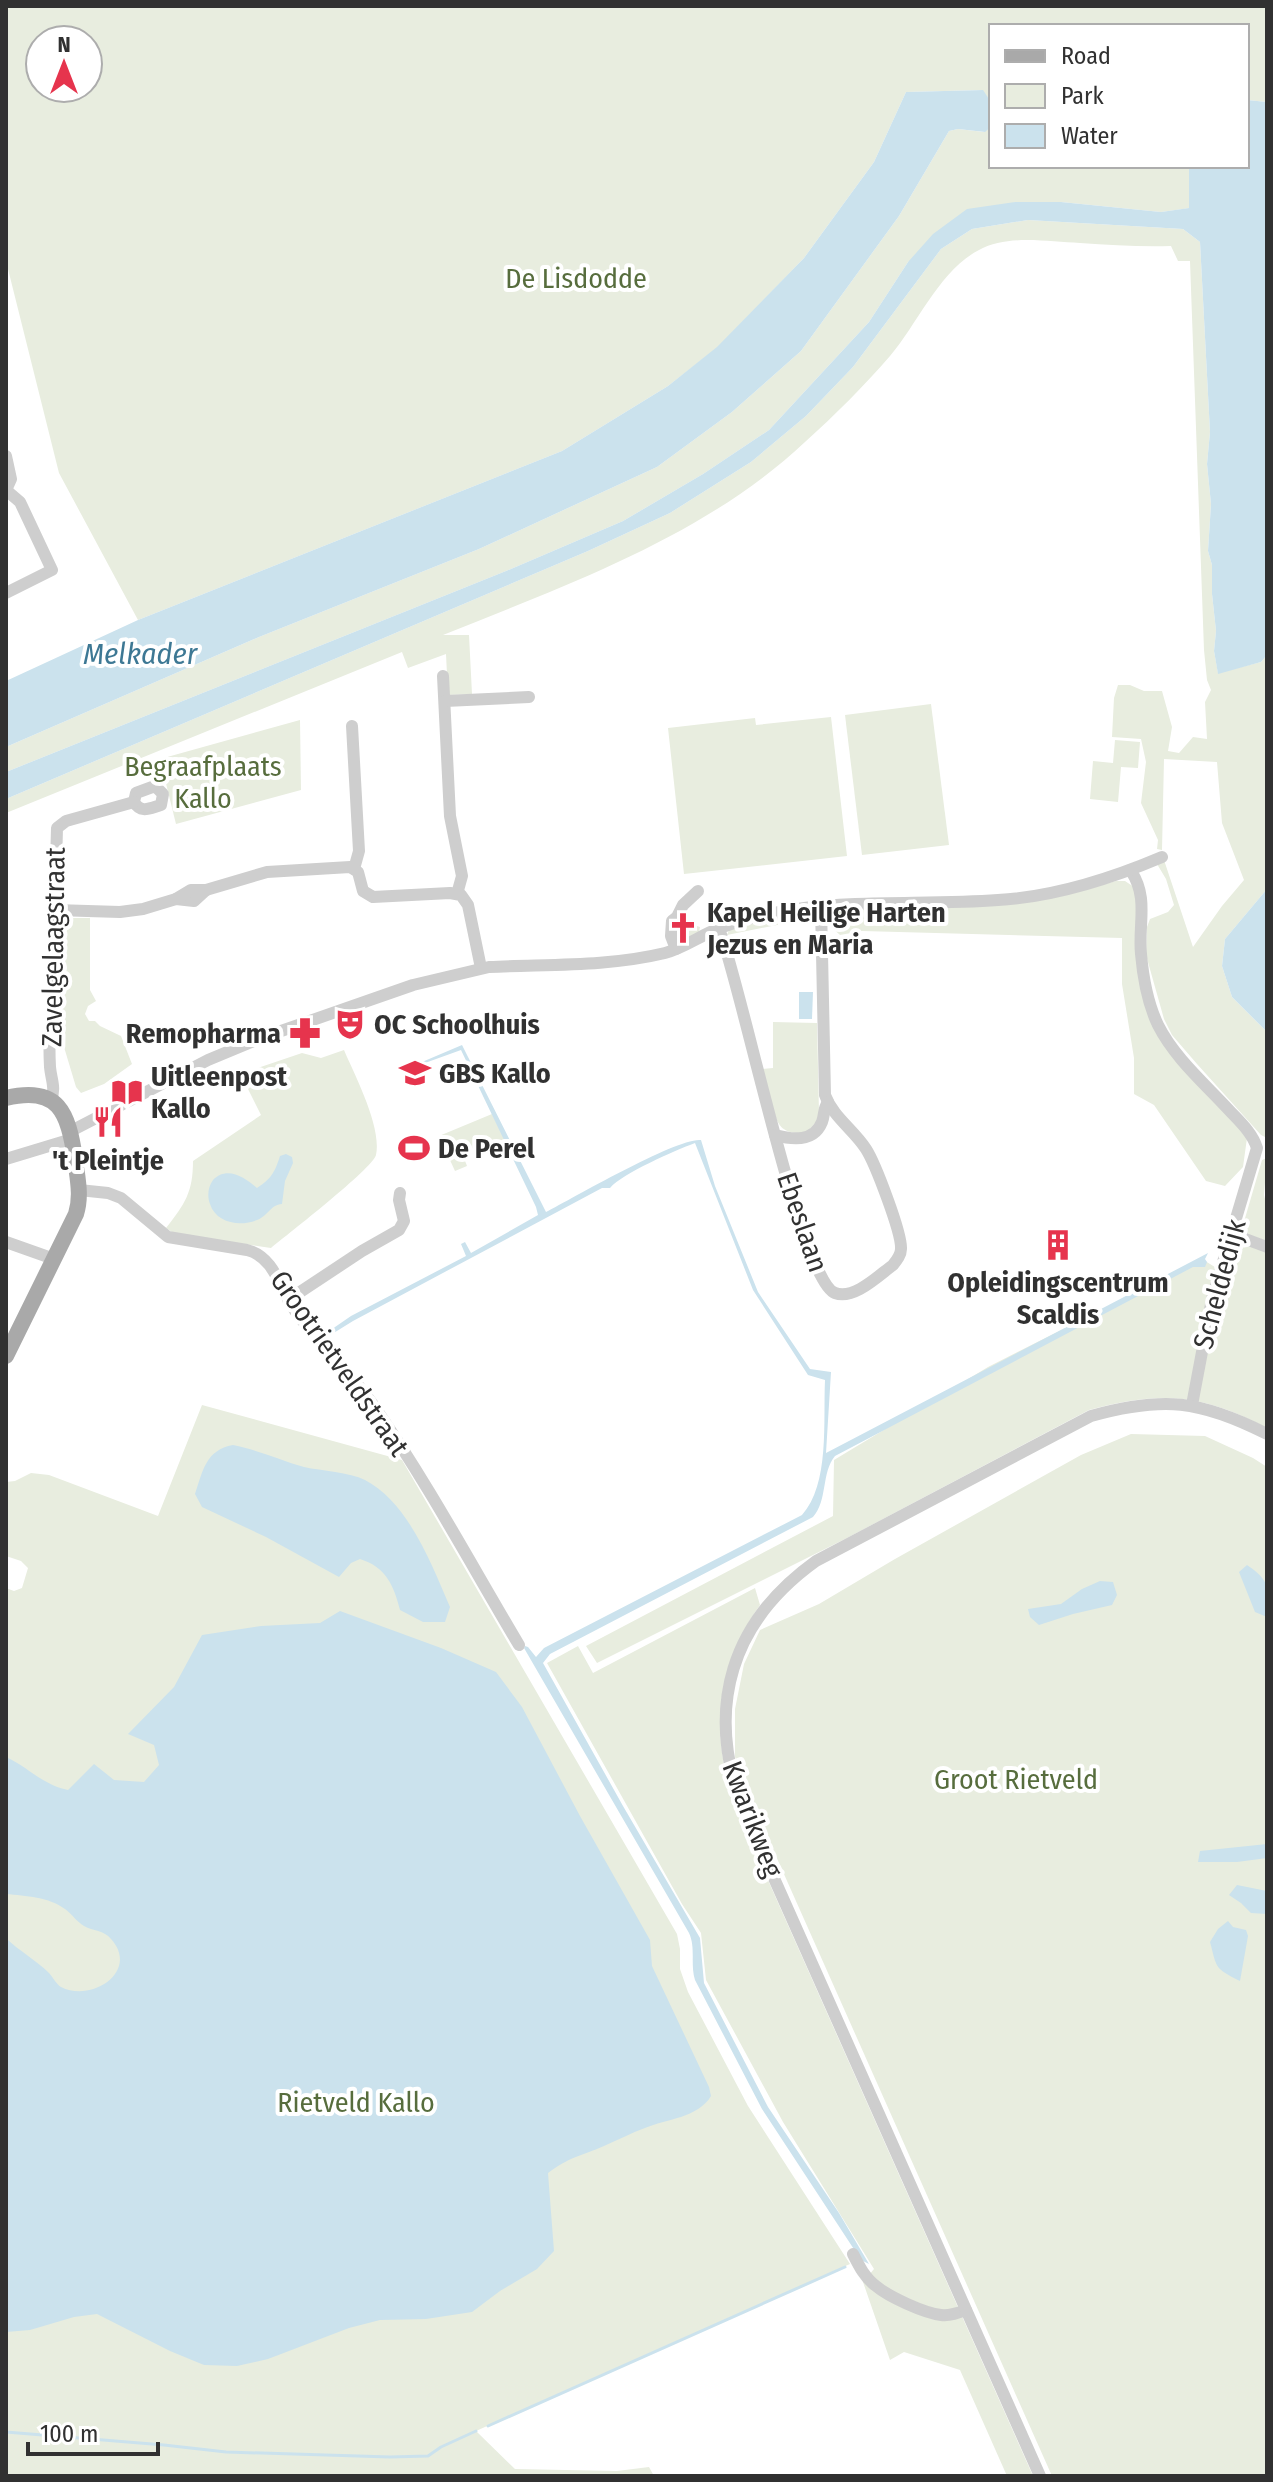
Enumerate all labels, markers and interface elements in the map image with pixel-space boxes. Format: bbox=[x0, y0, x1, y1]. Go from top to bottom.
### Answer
north arrow bbox=[24, 24, 104, 104]
legend bbox=[989, 24, 1249, 168]
text: N bbox=[57, 31, 71, 58]
text: Road bbox=[1061, 42, 1111, 70]
text: Park bbox=[1061, 82, 1104, 110]
text: Water bbox=[1061, 122, 1118, 150]
park label: De Lisdodde bbox=[505, 262, 647, 295]
water label: Melkader bbox=[83, 636, 199, 672]
park label: Begraafplaats Kallo bbox=[124, 750, 282, 815]
street label: Zavelgelaagstraat bbox=[35, 846, 72, 1047]
place label: Kapel Heilige Harten Jezus en Maria bbox=[706, 896, 946, 961]
church icon: Kapel Heilige Harten Jezus en Maria bbox=[666, 911, 700, 945]
theatre icon: OC Schoolhuis bbox=[333, 1007, 367, 1041]
place label: OC Schoolhuis bbox=[374, 1008, 540, 1041]
pharmacy icon: Remopharma bbox=[288, 1016, 322, 1050]
place label: Remopharma bbox=[126, 1017, 281, 1050]
school or university icon: GBS Kallo bbox=[398, 1056, 432, 1090]
place label: GBS Kallo bbox=[439, 1057, 551, 1090]
place label: Uitleenpost Kallo bbox=[151, 1060, 288, 1125]
library icon: Uitleenpost Kallo bbox=[110, 1075, 144, 1109]
restaurant icon: 't Pleintje bbox=[91, 1105, 125, 1139]
sports icon: De Perel bbox=[397, 1131, 431, 1165]
place label: De Perel bbox=[438, 1132, 535, 1165]
place label: 't Pleintje bbox=[52, 1144, 164, 1177]
street label: Ebeslaan bbox=[770, 1168, 835, 1276]
street label: Scheldedijk bbox=[1186, 1215, 1253, 1353]
building icon: Opleidingscentrum Scaldis bbox=[1041, 1228, 1075, 1262]
street label: Grootrietveldstraat bbox=[263, 1264, 416, 1463]
place label: Opleidingscentrum Scaldis bbox=[947, 1266, 1169, 1331]
street label: Kwarikweg bbox=[715, 1757, 790, 1883]
park label: Groot Rietveld bbox=[934, 1763, 1098, 1796]
park label: Rietveld Kallo bbox=[277, 2086, 435, 2119]
scale bar bbox=[28, 2406, 158, 2456]
text: 100 m bbox=[40, 2420, 98, 2448]

